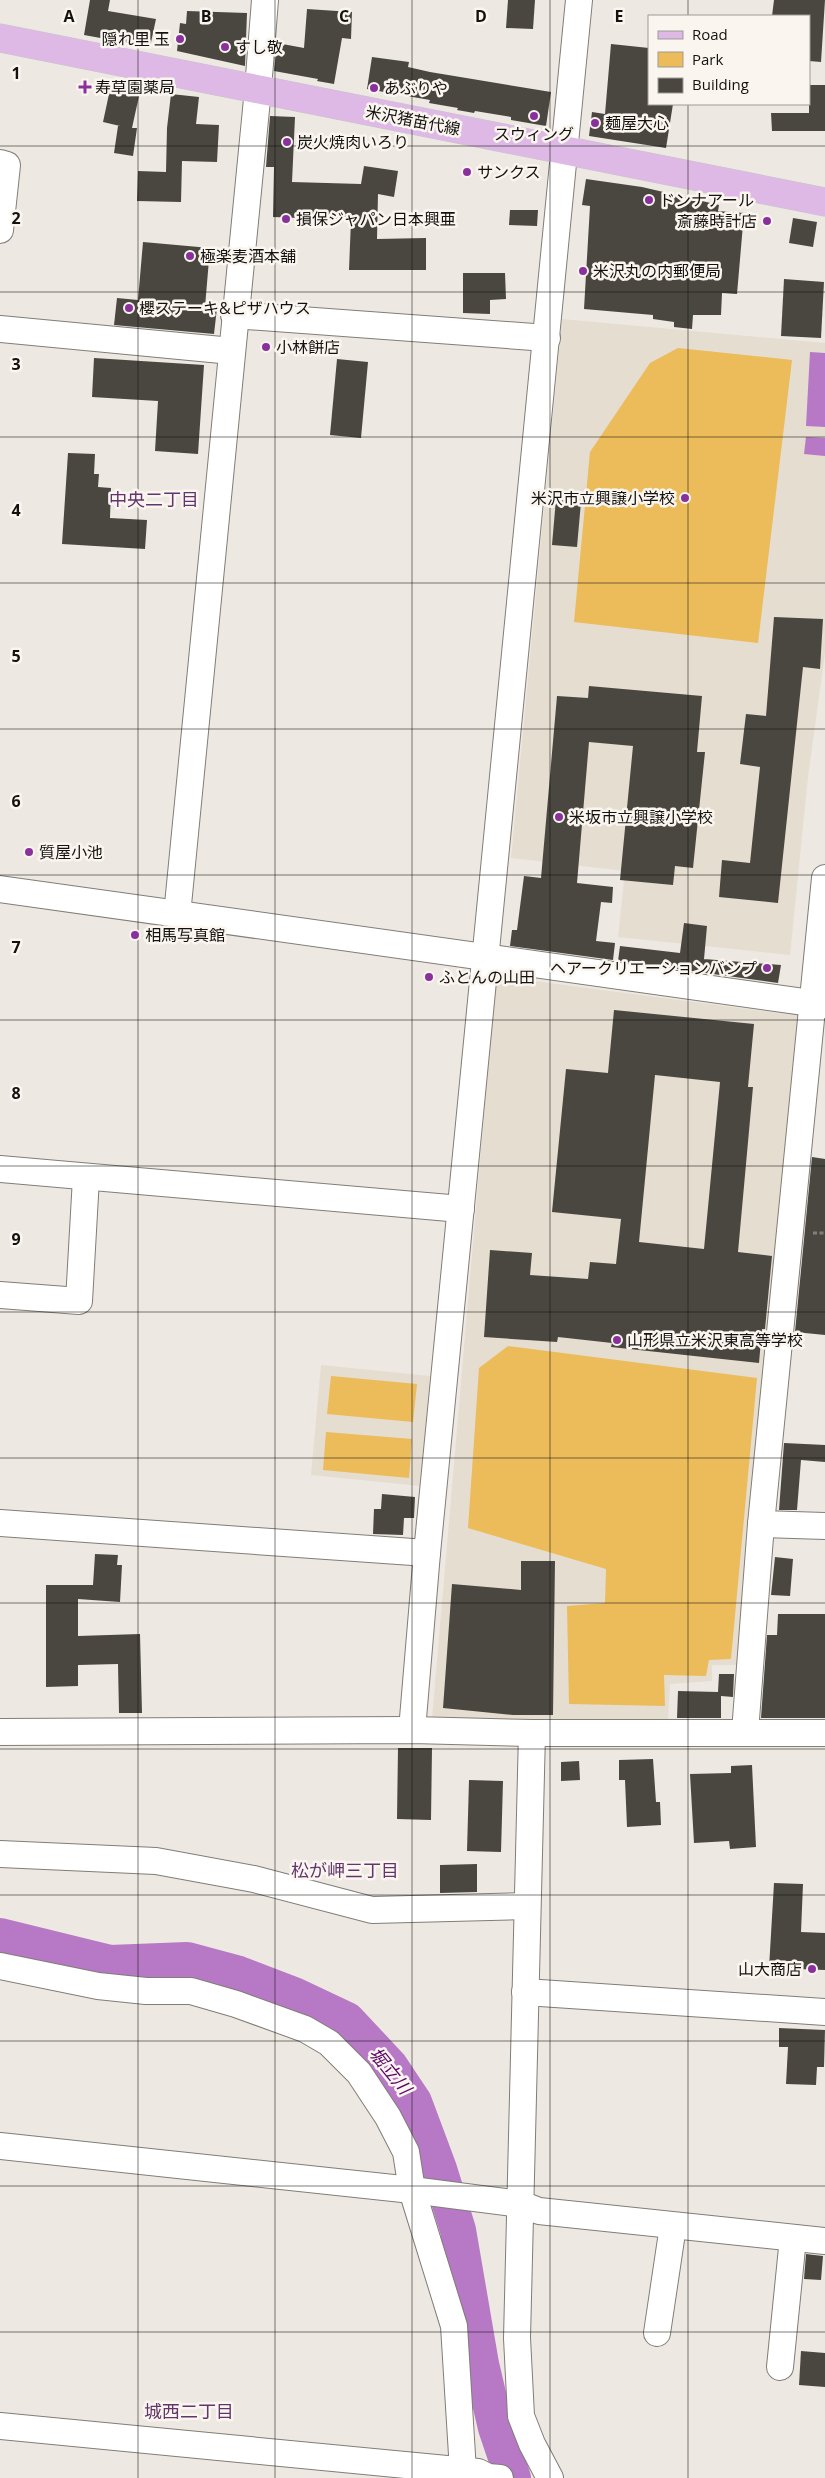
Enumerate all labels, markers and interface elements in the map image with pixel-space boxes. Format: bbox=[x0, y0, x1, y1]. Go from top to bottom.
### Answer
text: A bbox=[63, 5, 75, 27]
text: B bbox=[201, 5, 211, 27]
text: C bbox=[339, 5, 349, 27]
text: D bbox=[475, 5, 487, 27]
text: E bbox=[615, 5, 624, 27]
legend bbox=[648, 15, 810, 105]
text: Road bbox=[692, 24, 728, 44]
place label: 隠れ里 玉 bbox=[102, 28, 170, 50]
marker: 隠れ里 玉 bbox=[174, 33, 186, 45]
place label: すし敬 bbox=[235, 36, 283, 58]
marker: すし敬 bbox=[219, 41, 231, 53]
text: Park bbox=[692, 49, 723, 69]
text: 1 bbox=[11, 62, 21, 84]
text: Building bbox=[692, 74, 749, 94]
place label: 寿草園薬局 bbox=[95, 76, 175, 98]
place label: あぶりや bbox=[384, 77, 448, 99]
marker: 寿草園薬局 bbox=[79, 81, 91, 93]
marker: あぶりや bbox=[368, 82, 380, 94]
street label: 米沢猪苗代線 bbox=[364, 100, 462, 140]
marker: スウィング bbox=[528, 110, 540, 122]
place label: 麺屋大心 bbox=[605, 112, 669, 134]
marker: 麺屋大心 bbox=[589, 117, 601, 129]
place label: スウィング bbox=[494, 123, 574, 145]
place label: 炭火焼肉いろり bbox=[297, 131, 409, 153]
marker: 炭火焼肉いろり bbox=[281, 136, 293, 148]
place label: サンクス bbox=[477, 161, 541, 183]
marker: サンクス bbox=[461, 166, 473, 178]
place label: ドンナアール bbox=[659, 189, 754, 211]
marker: ドンナアール bbox=[643, 194, 655, 206]
text: 2 bbox=[11, 207, 21, 229]
place label: 損保ジャパン日本興亜 bbox=[296, 208, 456, 230]
place label: 斎藤時計店 bbox=[677, 210, 757, 232]
marker: 損保ジャパン日本興亜 bbox=[280, 213, 292, 225]
marker: 斎藤時計店 bbox=[761, 215, 773, 227]
place label: 極楽麦酒本舗 bbox=[200, 245, 296, 267]
marker: 極楽麦酒本舗 bbox=[184, 250, 196, 262]
place label: 米沢丸の内郵便局 bbox=[593, 260, 721, 282]
marker: 米沢丸の内郵便局 bbox=[577, 265, 589, 277]
place label: 櫻ステーキ&ピザハウス bbox=[139, 297, 311, 319]
marker: 櫻ステーキ&ピザハウス bbox=[123, 302, 135, 314]
place label: 小林餅店 bbox=[276, 336, 340, 358]
marker: 小林餅店 bbox=[260, 341, 272, 353]
text: 3 bbox=[11, 353, 21, 375]
district label: 中央二丁目 bbox=[109, 487, 199, 511]
place label: 米沢市立興譲小学校 bbox=[531, 487, 675, 509]
marker: 米沢市立興譲小学校 bbox=[679, 492, 691, 504]
text: 4 bbox=[11, 499, 21, 521]
text: 5 bbox=[11, 645, 21, 667]
text: 6 bbox=[11, 790, 21, 812]
place label: 米坂市立興譲小学校 bbox=[569, 806, 713, 828]
marker: 米坂市立興譲小学校 bbox=[553, 811, 565, 823]
place label: 質屋小池 bbox=[39, 841, 103, 863]
marker: 質屋小池 bbox=[23, 846, 35, 858]
place label: 相馬写真館 bbox=[145, 924, 225, 946]
marker: 相馬写真館 bbox=[129, 929, 141, 941]
text: 7 bbox=[11, 936, 21, 958]
place label: ヘアークリエーションバンプ bbox=[550, 957, 757, 979]
marker: ヘアークリエーションバンプ bbox=[761, 962, 773, 974]
place label: ふとんの山田 bbox=[439, 966, 535, 988]
marker: ふとんの山田 bbox=[423, 971, 435, 983]
text: 8 bbox=[11, 1082, 21, 1104]
text: 9 bbox=[11, 1228, 21, 1250]
place label: 山形県立米沢東高等学校 bbox=[627, 1329, 803, 1351]
marker: 山形県立米沢東高等学校 bbox=[611, 1334, 623, 1346]
district label: 松が岬三丁目 bbox=[291, 1858, 399, 1882]
place label: 山大商店 bbox=[738, 1958, 802, 1980]
marker: 山大商店 bbox=[806, 1963, 818, 1975]
water label: 堀立川 bbox=[364, 2042, 418, 2100]
district label: 城西二丁目 bbox=[144, 2399, 234, 2423]

